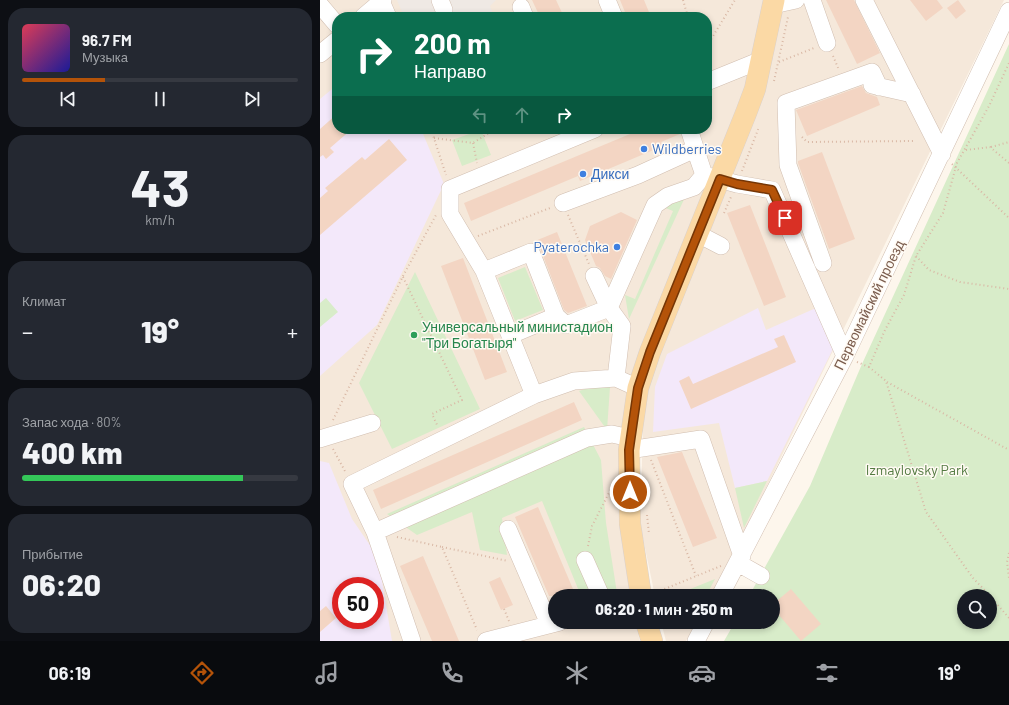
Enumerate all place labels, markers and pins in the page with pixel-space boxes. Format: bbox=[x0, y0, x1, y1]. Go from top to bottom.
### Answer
place label: Wildberries bbox=[652, 140, 722, 157]
marker: Wildberries bbox=[639, 144, 649, 154]
place label: Дикси bbox=[591, 165, 629, 182]
marker: Дикси bbox=[578, 169, 588, 179]
pin bbox=[768, 201, 802, 235]
place label: Pyaterochka bbox=[533, 238, 609, 255]
marker: Pyaterochka bbox=[612, 242, 622, 252]
place label: Универсальный министадион "Три Богатыря" bbox=[422, 318, 613, 351]
marker: Универсальный министадион "Три Богатыря" bbox=[409, 330, 419, 340]

